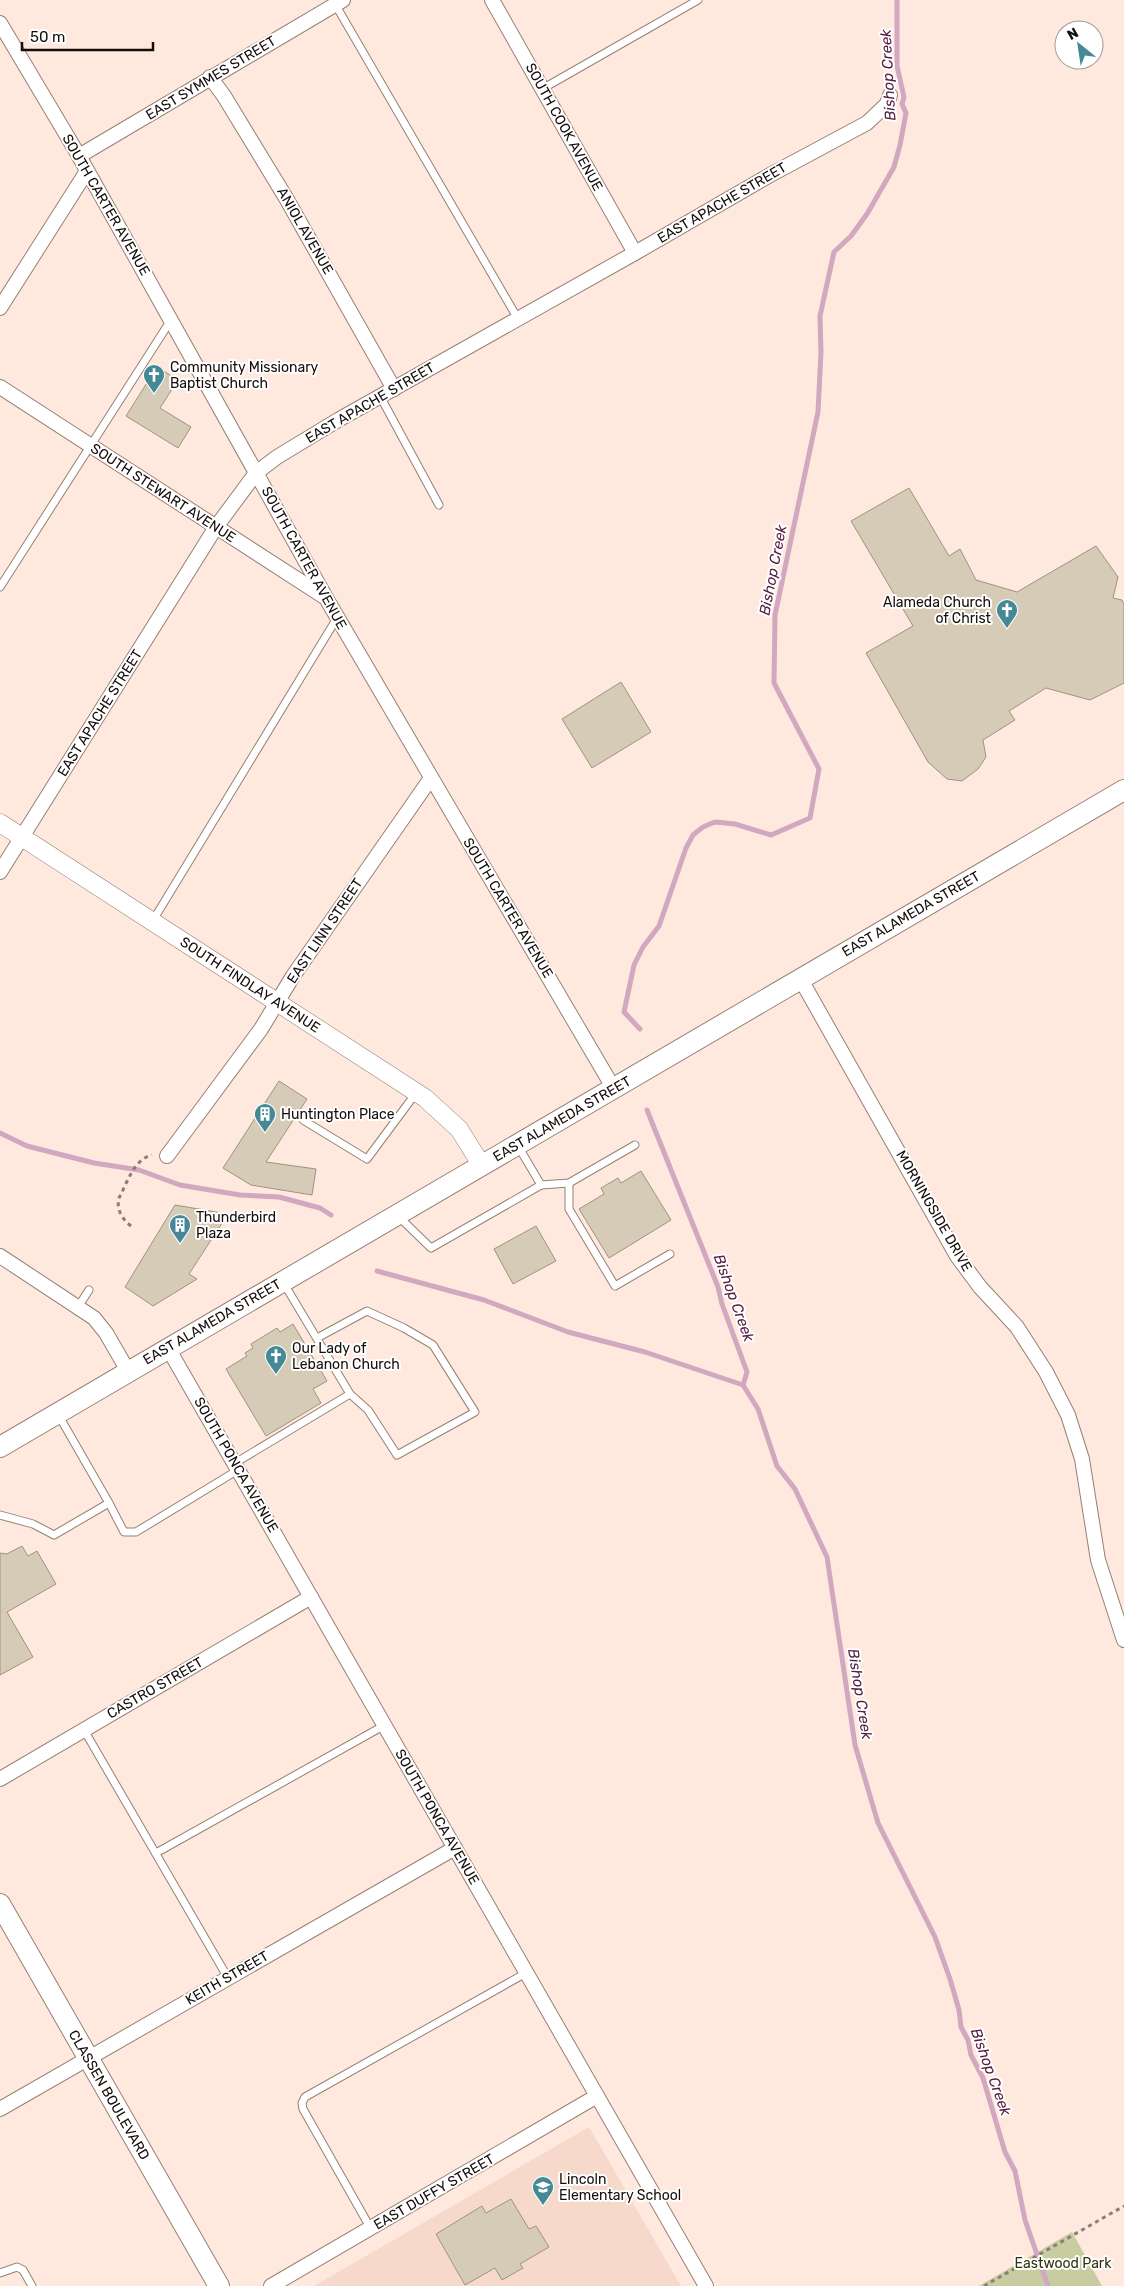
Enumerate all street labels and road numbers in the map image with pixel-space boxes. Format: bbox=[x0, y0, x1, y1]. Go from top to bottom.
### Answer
street label: EAST SYMMES STREET bbox=[143, 32, 279, 124]
street label: SOUTH COOK AVENUE bbox=[522, 60, 606, 194]
street label: SOUTH CARTER AVENUE bbox=[59, 131, 153, 279]
street label: EAST APACHE STREET bbox=[654, 159, 790, 247]
street label: ANIOL AVENUE bbox=[273, 185, 337, 277]
street label: EAST APACHE STREET bbox=[302, 359, 438, 447]
street label: SOUTH STEWART AVENUE bbox=[87, 440, 239, 546]
street label: SOUTH CARTER AVENUE bbox=[258, 484, 350, 632]
street label: EAST APACHE STREET bbox=[54, 646, 146, 780]
street label: SOUTH CARTER AVENUE bbox=[459, 835, 557, 981]
street label: EAST ALAMEDA STREET bbox=[839, 868, 983, 960]
street label: EAST LINN STREET bbox=[284, 875, 366, 987]
street label: SOUTH FINDLAY AVENUE bbox=[177, 933, 323, 1037]
street label: EAST ALAMEDA STREET bbox=[490, 1073, 634, 1165]
street label: MORNINGSIDE DRIVE bbox=[892, 1147, 976, 1275]
street label: EAST ALAMEDA STREET bbox=[140, 1276, 284, 1368]
street label: SOUTH PONCA AVENUE bbox=[190, 1394, 282, 1536]
street label: CASTRO STREET bbox=[104, 1654, 206, 1722]
street label: SOUTH PONCA AVENUE bbox=[391, 1746, 483, 1888]
street label: KEITH STREET bbox=[182, 1947, 272, 2009]
street label: CLASSEN BOULEVARD bbox=[65, 2027, 153, 2163]
street label: EAST DUFFY STREET bbox=[371, 2151, 497, 2233]

